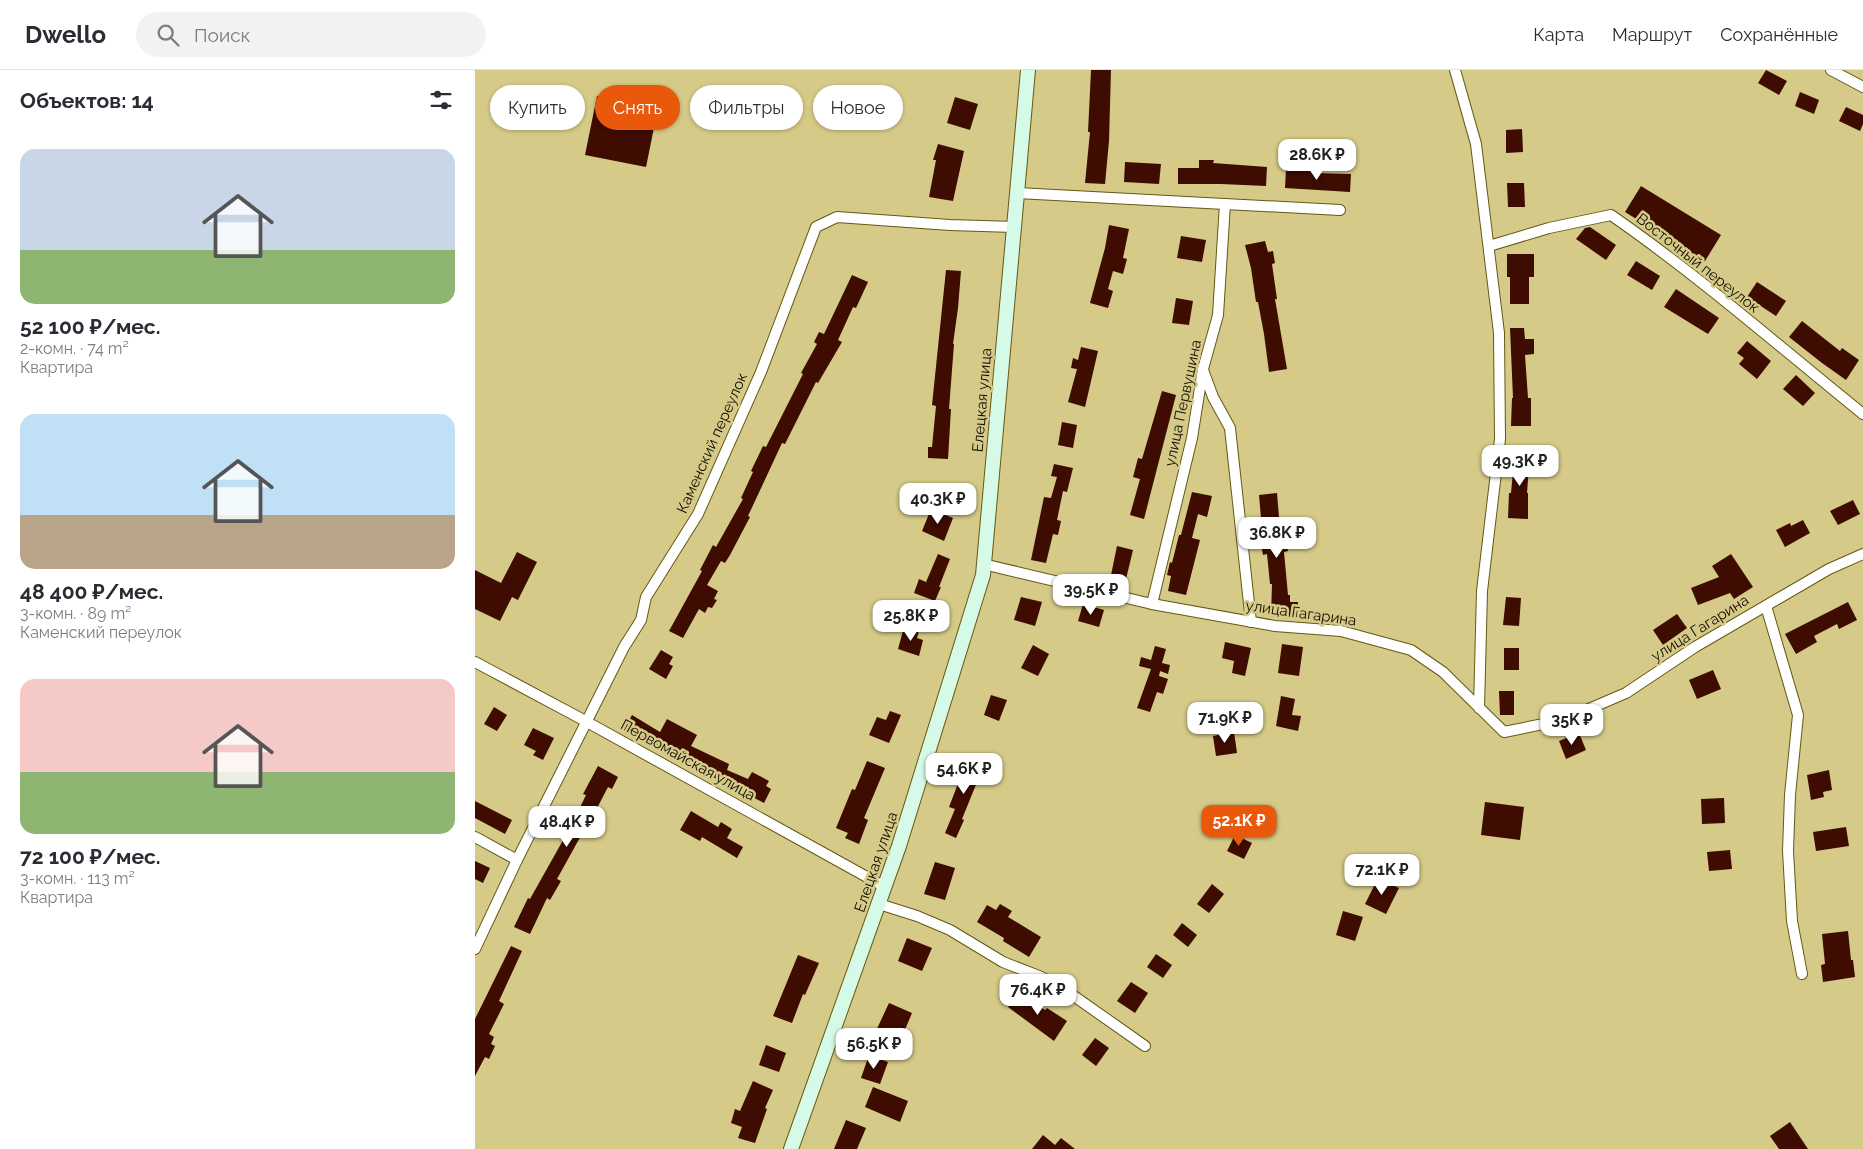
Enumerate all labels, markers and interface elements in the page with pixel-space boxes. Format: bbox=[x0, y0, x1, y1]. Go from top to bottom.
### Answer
search box bbox=[136, 12, 486, 57]
text: Dwello bbox=[25, 20, 106, 49]
icon: search bbox=[154, 21, 182, 49]
text: Поиск bbox=[194, 24, 250, 46]
text: Карта bbox=[1533, 24, 1584, 45]
text: Маршрут bbox=[1612, 24, 1692, 45]
text: Сохранённые bbox=[1720, 24, 1838, 45]
chip: Купить bbox=[490, 85, 585, 130]
chip: Снять bbox=[595, 85, 680, 130]
chip: Фильтры bbox=[690, 85, 803, 130]
chip: Новое bbox=[813, 85, 903, 130]
icon: filters bbox=[427, 86, 455, 114]
text: Объектов: 14 bbox=[20, 88, 154, 113]
pin: 28.6K ₽ bbox=[1271, 138, 1363, 181]
text: 28.6K ₽ bbox=[1289, 145, 1345, 164]
icon: home bbox=[193, 181, 283, 271]
street label: Восточный переулок bbox=[1633, 209, 1763, 317]
text: 52 100 ₽/мес. bbox=[20, 314, 160, 339]
street label: улица Первушина bbox=[1161, 338, 1205, 468]
text: 2-комн. · 74 m² bbox=[20, 339, 129, 358]
street label: Елецкая улица bbox=[968, 347, 996, 453]
text: Квартира bbox=[20, 358, 93, 377]
street label: Каменский переулок bbox=[673, 370, 751, 516]
pin: 49.3K ₽ bbox=[1474, 444, 1566, 487]
icon: home bbox=[193, 446, 283, 536]
text: 49.3K ₽ bbox=[1493, 451, 1547, 470]
pin: 40.3K ₽ bbox=[892, 482, 984, 525]
text: 40.3K ₽ bbox=[910, 489, 966, 508]
pin: 36.8K ₽ bbox=[1231, 516, 1323, 559]
text: 36.8K ₽ bbox=[1249, 523, 1305, 542]
pin: 39.5K ₽ bbox=[1045, 574, 1137, 616]
text: 48 400 ₽/мес. bbox=[20, 579, 163, 604]
text: 39.5K ₽ bbox=[1064, 580, 1118, 599]
street label: улица Гагарина bbox=[1648, 591, 1752, 665]
street label: улица Гагарина bbox=[1245, 596, 1357, 630]
pin: 25.8K ₽ bbox=[865, 600, 957, 642]
text: 3-комн. · 89 m² bbox=[20, 604, 131, 623]
text: 25.8K ₽ bbox=[884, 606, 938, 625]
text: Каменский переулок bbox=[20, 623, 182, 642]
pin: 71.9K ₽ bbox=[1179, 702, 1271, 744]
pin: 35K ₽ bbox=[1537, 704, 1607, 746]
text: 71.9K ₽ bbox=[1198, 708, 1252, 727]
text: 35K ₽ bbox=[1551, 710, 1593, 729]
icon: home bbox=[193, 711, 283, 801]
street label: Первомайская улица bbox=[618, 715, 758, 805]
pin: 54.6K ₽ bbox=[918, 752, 1010, 795]
text: 54.6K ₽ bbox=[937, 759, 991, 778]
pin: 52.1K ₽ bbox=[1193, 804, 1285, 847]
pin: 48.4K ₽ bbox=[521, 806, 613, 848]
street label: Елецкая улица bbox=[850, 810, 902, 914]
text: 52.1K ₽ bbox=[1212, 811, 1266, 830]
text: 48.4K ₽ bbox=[539, 812, 595, 831]
text: 72 100 ₽/мес. bbox=[20, 844, 161, 869]
pin: 72.1K ₽ bbox=[1336, 854, 1428, 896]
text: 72.1K ₽ bbox=[1355, 860, 1409, 879]
text: 3-комн. · 113 m² bbox=[20, 869, 135, 888]
text: Квартира bbox=[20, 888, 93, 907]
pin: 76.4K ₽ bbox=[992, 974, 1084, 1016]
text: 76.4K ₽ bbox=[1010, 980, 1066, 999]
pin: 56.5K ₽ bbox=[828, 1028, 920, 1070]
text: 56.5K ₽ bbox=[847, 1034, 901, 1053]

